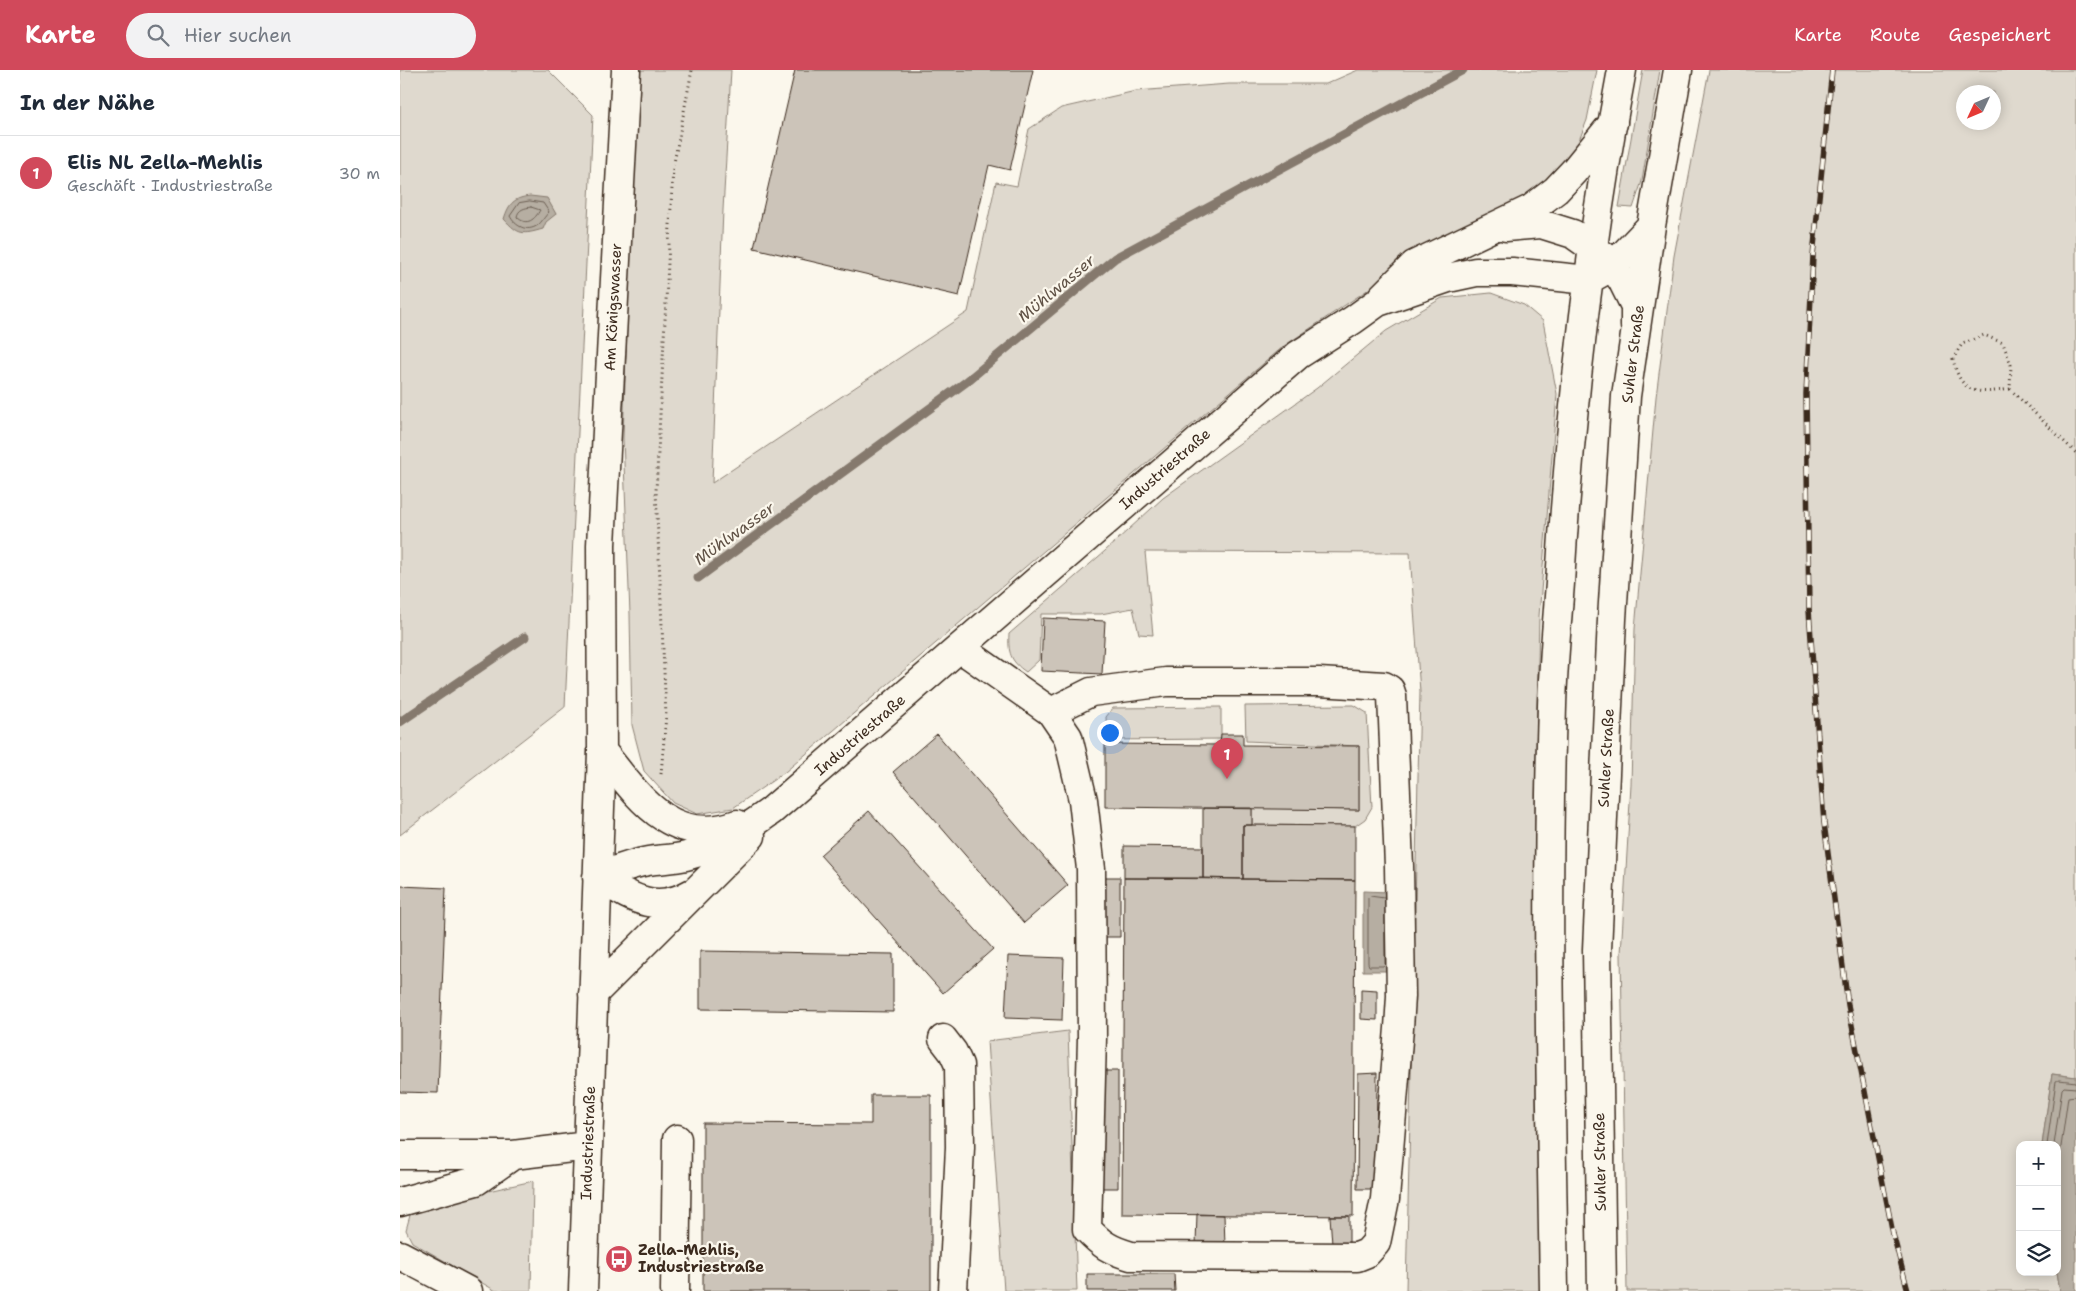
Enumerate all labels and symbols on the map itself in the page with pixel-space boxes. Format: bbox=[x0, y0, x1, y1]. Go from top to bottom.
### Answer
north arrow bbox=[1956, 85, 2001, 130]
street label: Am Königswasser bbox=[600, 243, 626, 371]
water label: Mühlwasser bbox=[1013, 250, 1100, 327]
street label: Suhler Straße bbox=[1617, 304, 1649, 404]
street label: Industriestraße bbox=[1115, 424, 1215, 514]
water label: Mühlwasser bbox=[690, 497, 779, 570]
street label: Industriestraße bbox=[810, 690, 910, 780]
street label: Suhler Straße bbox=[1593, 708, 1619, 808]
your location bbox=[1097, 720, 1123, 746]
pin: 1 bbox=[1211, 738, 1243, 779]
street label: Industriestraße bbox=[576, 1085, 600, 1201]
street label: Suhler Straße bbox=[1589, 1112, 1611, 1212]
place label: Zella-Mehlis, Industriestraße bbox=[638, 1240, 764, 1277]
bus stop icon: Zella-Mehlis, Industriestraße bbox=[604, 1244, 634, 1274]

